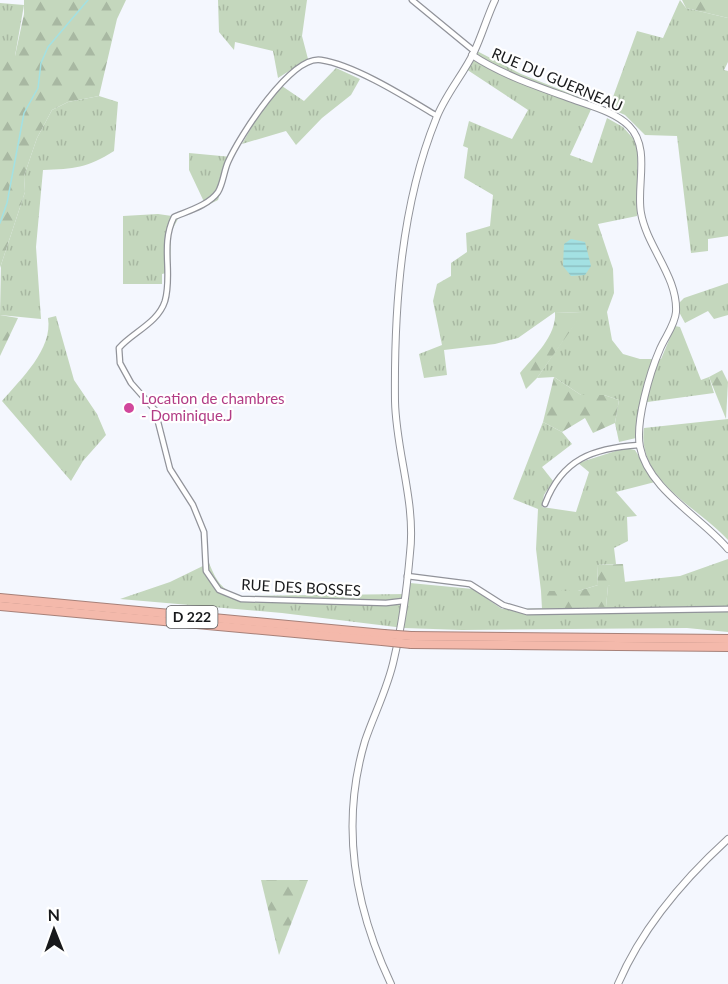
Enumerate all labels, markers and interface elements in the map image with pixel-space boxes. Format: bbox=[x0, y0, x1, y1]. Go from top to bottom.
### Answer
street label: RUE DU GUERNEAU bbox=[489, 43, 625, 115]
place label: Location de chambres - Dominique.J bbox=[141, 389, 285, 424]
marker: Location de chambres - Dominique.J bbox=[122, 401, 136, 415]
street label: RUE DES BOSSES bbox=[241, 575, 361, 599]
road number: D 222 bbox=[166, 606, 218, 628]
north arrow bbox=[24, 900, 84, 960]
text: N bbox=[47, 905, 60, 924]

